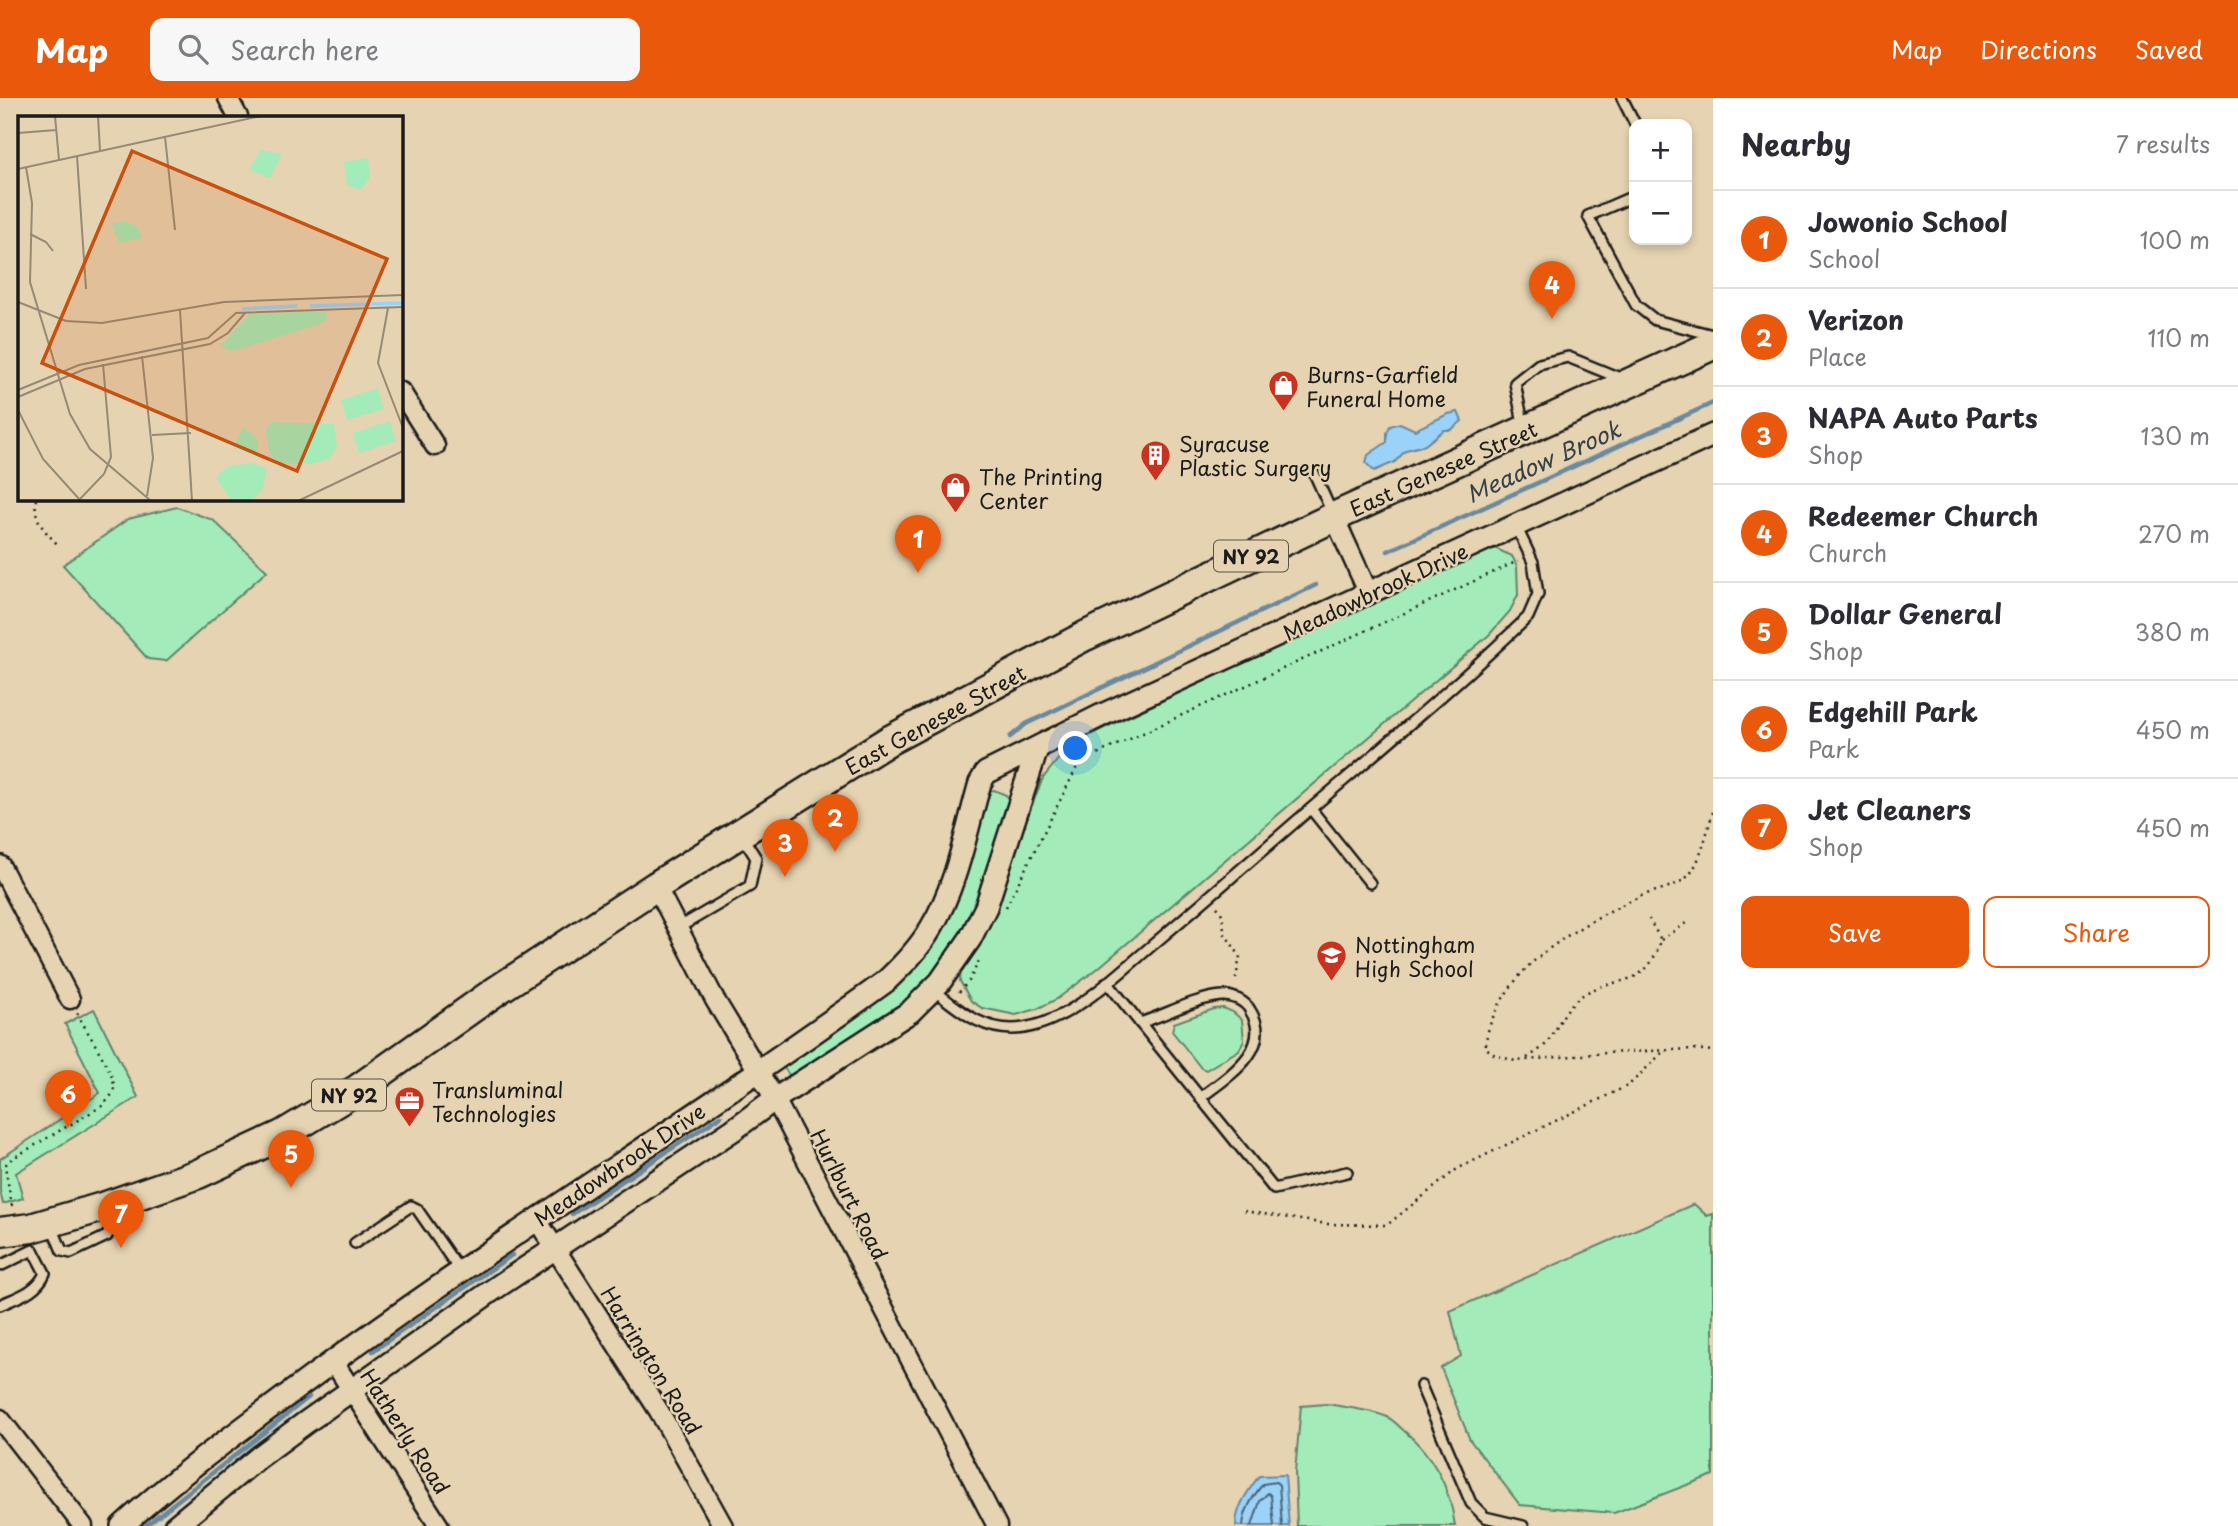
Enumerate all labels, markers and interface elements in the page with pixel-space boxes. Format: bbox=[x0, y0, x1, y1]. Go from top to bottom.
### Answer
search box bbox=[150, 18, 640, 81]
text: Map bbox=[35, 24, 108, 74]
icon: search bbox=[174, 30, 212, 68]
text: Search here bbox=[230, 30, 379, 69]
text: Map bbox=[1891, 31, 1942, 67]
text: Directions bbox=[1980, 31, 2097, 67]
text: Saved bbox=[2135, 31, 2203, 67]
inset map bbox=[18, 116, 402, 500]
map controls bbox=[1629, 119, 1692, 245]
button: + bbox=[1629, 119, 1692, 182]
text: Nearby bbox=[1741, 121, 1851, 166]
text: 7 results bbox=[2116, 126, 2210, 161]
button: − bbox=[1629, 182, 1692, 245]
text: Jowonio School bbox=[1808, 202, 2008, 241]
text: 1 bbox=[1759, 222, 1770, 257]
text: 100 m bbox=[2140, 222, 2210, 257]
text: School bbox=[1808, 241, 1880, 276]
pin: 4 bbox=[1529, 261, 1575, 319]
text: Verizon bbox=[1808, 300, 1904, 339]
text: 2 bbox=[1756, 320, 1772, 355]
text: 110 m bbox=[2148, 320, 2210, 355]
text: Place bbox=[1808, 339, 1867, 374]
place label: Burns-Garfield Funeral Home bbox=[1306, 358, 1458, 414]
shop icon: Burns-Garfield Funeral Home bbox=[1266, 369, 1300, 413]
text: NAPA Auto Parts bbox=[1808, 398, 2038, 437]
water label: Meadow Brook bbox=[1460, 411, 1627, 511]
street label: East Genesee Street bbox=[1344, 412, 1542, 524]
text: 3 bbox=[1756, 418, 1772, 453]
text: 130 m bbox=[2140, 418, 2210, 453]
place label: Syracuse Plastic Surgery bbox=[1179, 427, 1331, 483]
text: Shop bbox=[1808, 437, 1863, 472]
building icon: Syracuse Plastic Surgery bbox=[1139, 438, 1173, 482]
place label: The Printing Center bbox=[979, 460, 1103, 516]
shop icon: The Printing Center bbox=[939, 471, 973, 515]
text: Redeemer Church bbox=[1808, 496, 2039, 535]
pin: 1 bbox=[895, 515, 941, 573]
text: 4 bbox=[1756, 516, 1772, 551]
text: 270 m bbox=[2138, 516, 2210, 551]
street label: Meadowbrook Drive bbox=[1277, 534, 1473, 648]
text: Church bbox=[1808, 535, 1887, 570]
road number: NY 92 bbox=[1214, 540, 1288, 572]
text: Dollar General bbox=[1808, 594, 2002, 633]
text: 5 bbox=[1757, 614, 1771, 649]
text: 380 m bbox=[2135, 614, 2210, 649]
text: Shop bbox=[1808, 633, 1863, 668]
street label: East Genesee Street bbox=[839, 656, 1031, 782]
text: Edgehill Park bbox=[1808, 692, 1978, 731]
text: 6 bbox=[1756, 712, 1772, 747]
text: 450 m bbox=[2136, 712, 2210, 747]
your location bbox=[1058, 731, 1092, 765]
text: Park bbox=[1808, 731, 1859, 766]
text: Jet Cleaners bbox=[1808, 790, 1971, 829]
pin: 2 bbox=[812, 794, 858, 852]
text: 7 bbox=[1757, 810, 1771, 845]
text: 450 m bbox=[2136, 810, 2210, 845]
pin: 3 bbox=[762, 819, 808, 877]
text: Shop bbox=[1808, 829, 1863, 864]
button: Save bbox=[1741, 896, 1969, 968]
button: Share bbox=[1983, 896, 2210, 968]
place label: Nottingham High School bbox=[1355, 928, 1475, 984]
school or university icon: Nottingham High School bbox=[1315, 939, 1349, 983]
pin: 6 bbox=[45, 1070, 91, 1128]
place label: Transluminal Technologies bbox=[432, 1073, 563, 1129]
road number: NY 92 bbox=[312, 1079, 386, 1110]
office icon: Transluminal Technologies bbox=[392, 1084, 426, 1128]
street label: Meadowbrook Drive bbox=[527, 1095, 711, 1233]
street label: Hurlburt Road bbox=[803, 1123, 897, 1265]
pin: 5 bbox=[268, 1130, 314, 1188]
pin: 7 bbox=[98, 1190, 144, 1248]
street label: Harrington Road bbox=[593, 1280, 711, 1440]
street label: Hatherly Road bbox=[353, 1362, 459, 1500]

